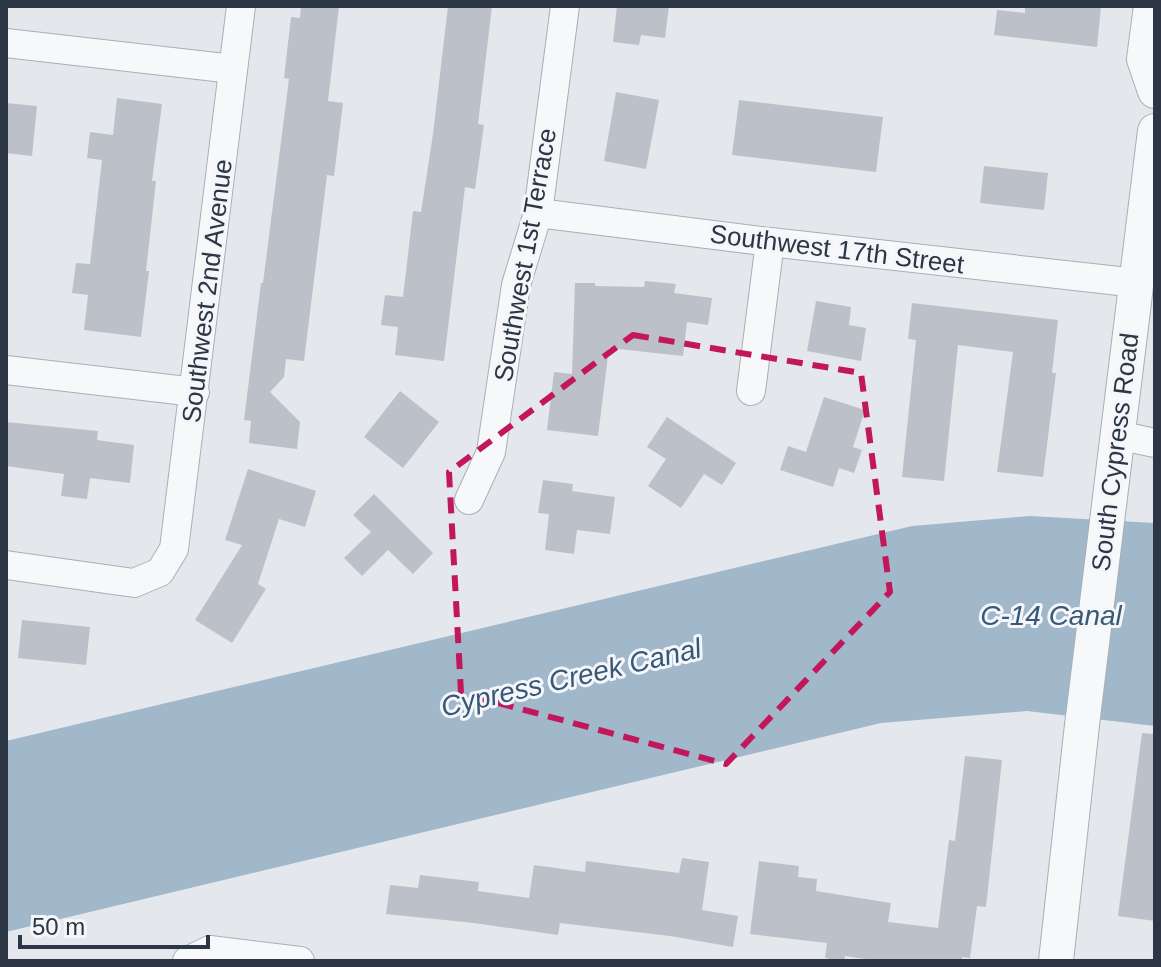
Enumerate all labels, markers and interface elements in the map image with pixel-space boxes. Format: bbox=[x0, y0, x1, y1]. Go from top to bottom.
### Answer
street label: Southwest 1st Terrace bbox=[488, 126, 562, 384]
street label: Southwest 2nd Avenue bbox=[176, 157, 238, 425]
street label: Southwest 17th Street bbox=[708, 219, 967, 280]
street label: South Cypress Road bbox=[1085, 331, 1145, 573]
water label: C-14 Canal bbox=[980, 600, 1123, 631]
water label: Cypress Creek Canal bbox=[438, 632, 705, 723]
scale bar bbox=[20, 899, 208, 949]
text: 50 m bbox=[32, 913, 85, 940]

